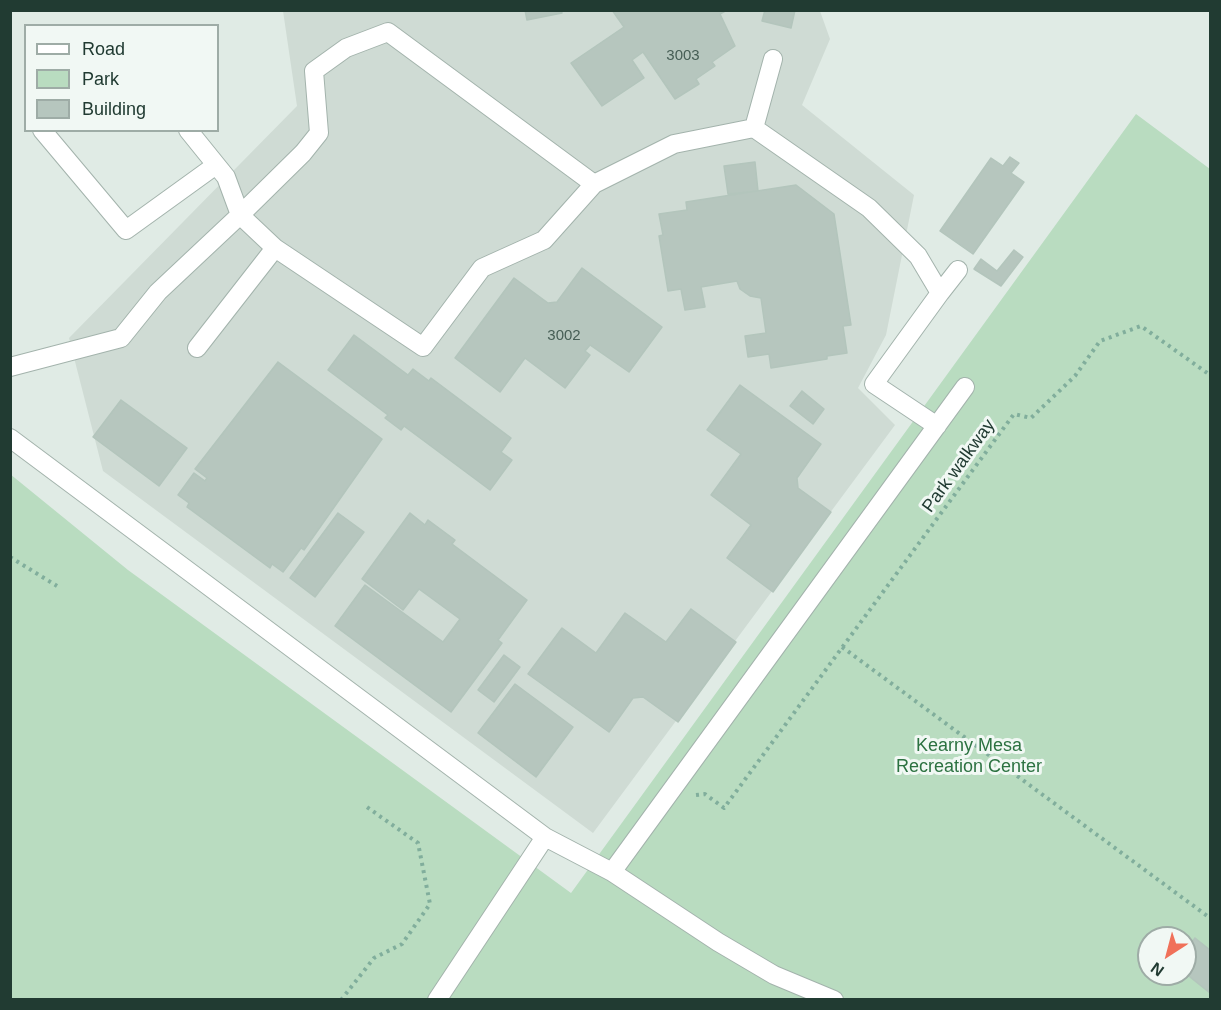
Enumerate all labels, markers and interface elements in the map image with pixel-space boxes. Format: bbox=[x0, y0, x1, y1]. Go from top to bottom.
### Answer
legend bbox=[24, 24, 219, 132]
text: Road bbox=[82, 39, 125, 59]
house number: 3003 bbox=[666, 47, 700, 65]
text: Park bbox=[82, 69, 119, 89]
text: Building bbox=[82, 99, 146, 119]
house number: 3002 bbox=[547, 327, 581, 345]
street label: Park walkway bbox=[918, 415, 1000, 517]
park label: Kearny Mesa Recreation Center bbox=[896, 735, 1042, 777]
north arrow bbox=[1137, 926, 1197, 986]
text: N bbox=[1148, 959, 1167, 980]

